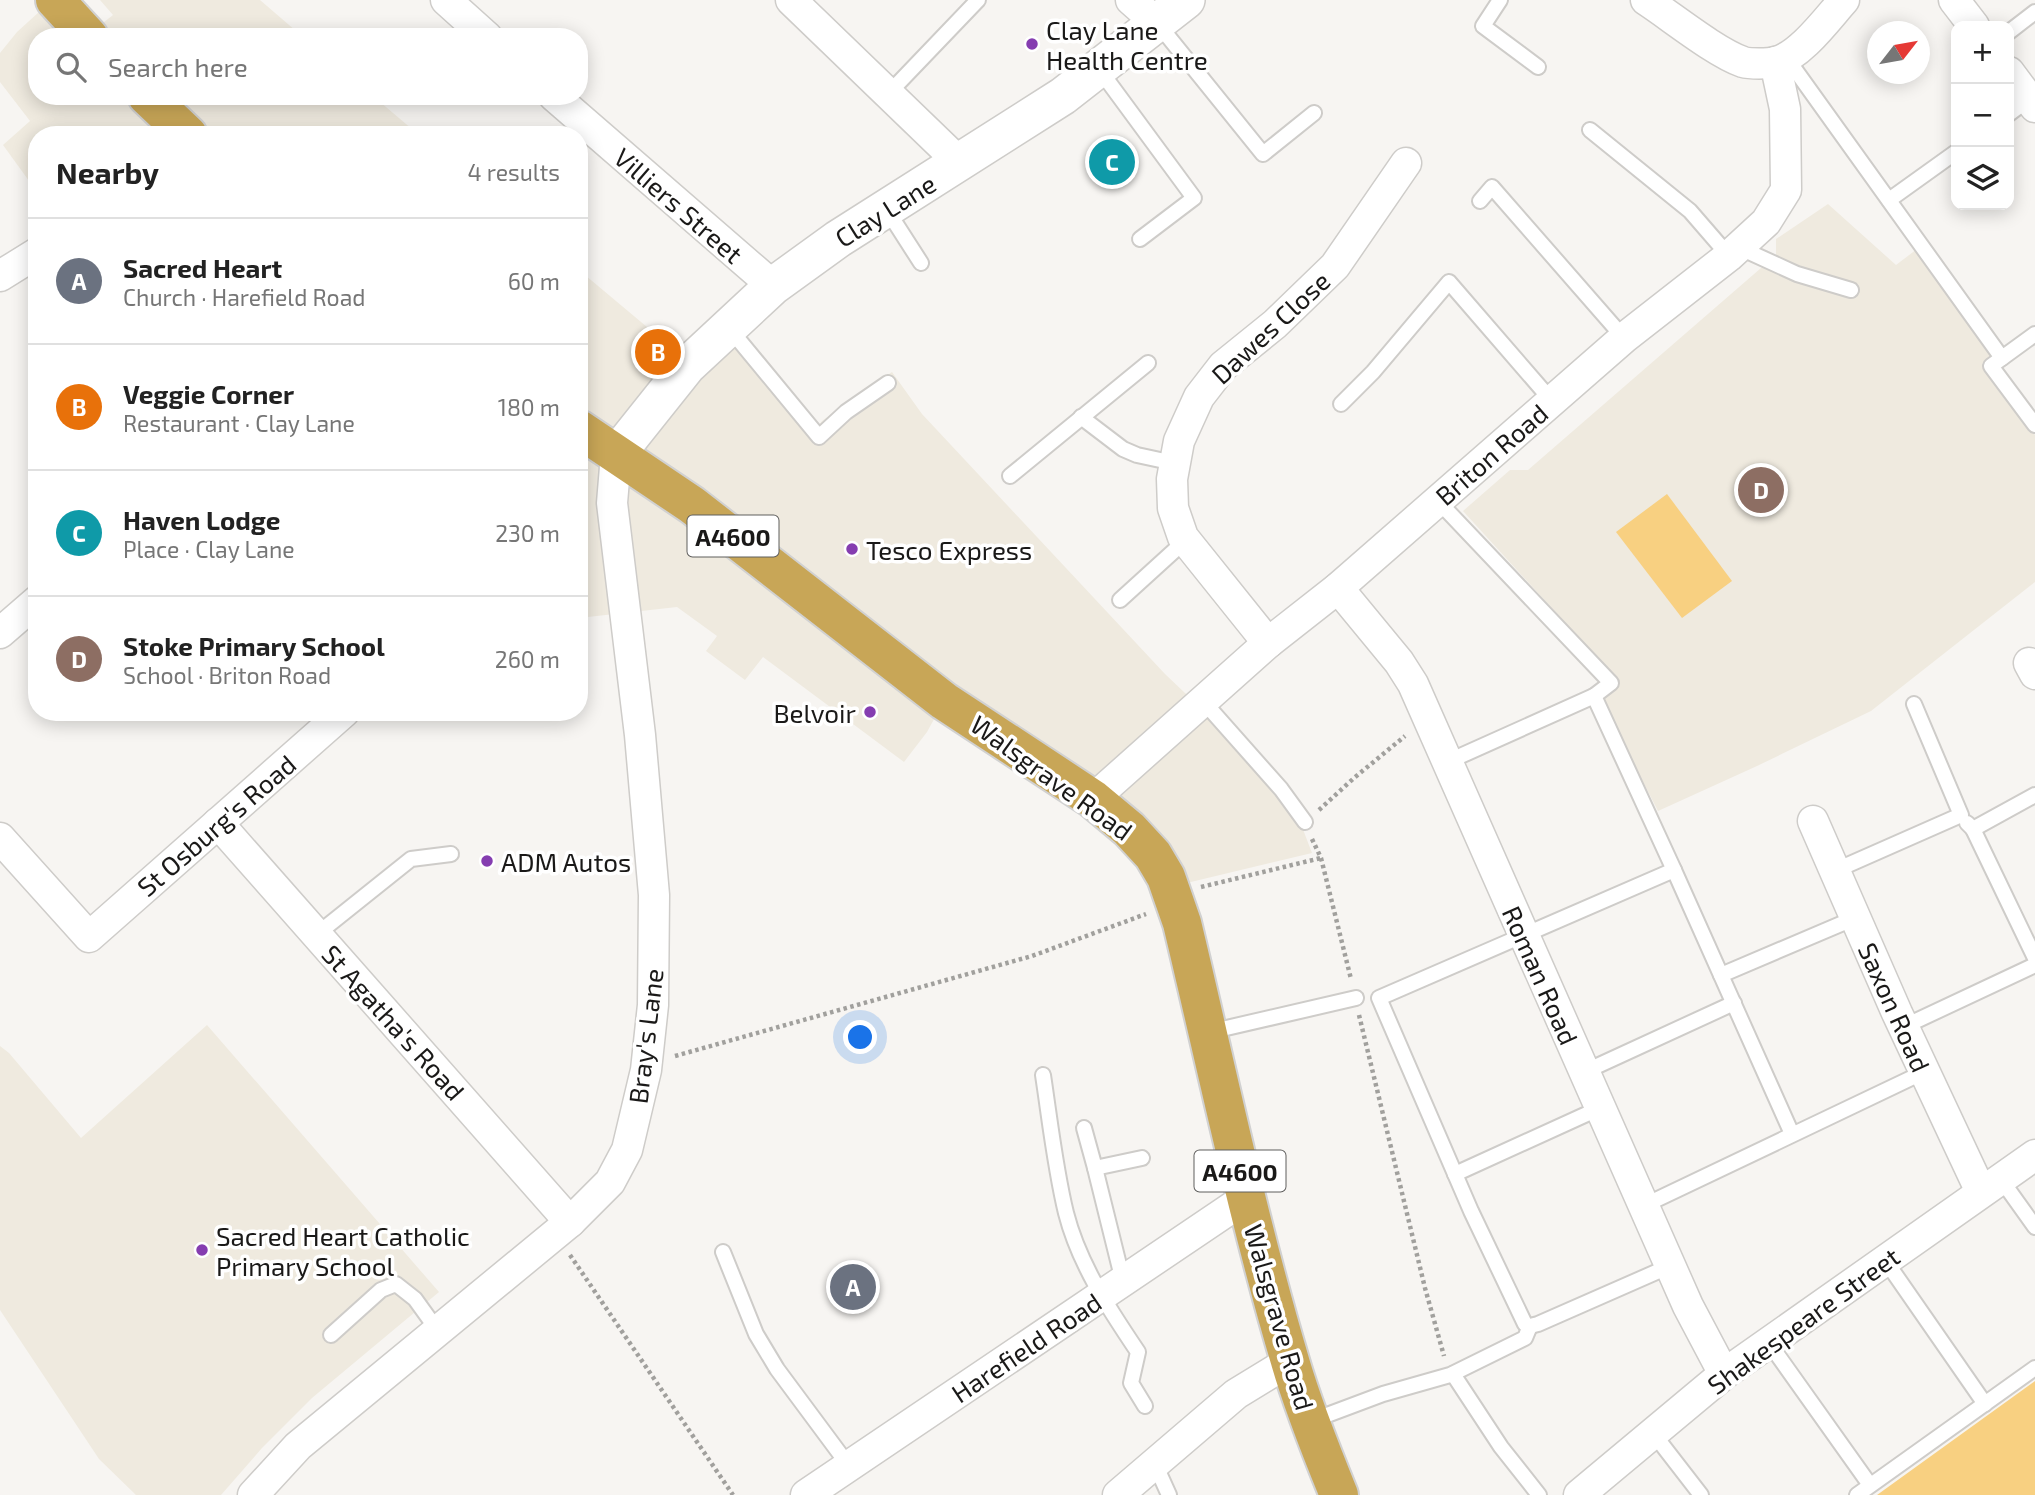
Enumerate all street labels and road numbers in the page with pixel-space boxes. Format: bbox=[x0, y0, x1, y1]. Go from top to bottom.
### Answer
street label: Villiers Street bbox=[609, 141, 750, 269]
street label: Clay Lane bbox=[829, 167, 941, 253]
street label: Dawes Close bbox=[1204, 264, 1336, 390]
street label: Briton Road bbox=[1429, 397, 1553, 511]
road number: A4600 bbox=[688, 516, 778, 556]
street label: Walsgrave Road bbox=[965, 708, 1139, 846]
street label: St Osburg's Road bbox=[131, 748, 301, 902]
street label: Roman Road bbox=[1497, 901, 1585, 1049]
street label: St Agatha's Road bbox=[316, 938, 472, 1106]
street label: Saxon Road bbox=[1853, 938, 1937, 1076]
street label: Bray's Lane bbox=[621, 967, 669, 1105]
road number: A4600 bbox=[1194, 1150, 1286, 1191]
street label: Walsgrave Road bbox=[1239, 1220, 1321, 1414]
street label: Shakespeare Street bbox=[1701, 1240, 1905, 1400]
street label: Harefield Road bbox=[945, 1286, 1107, 1408]

